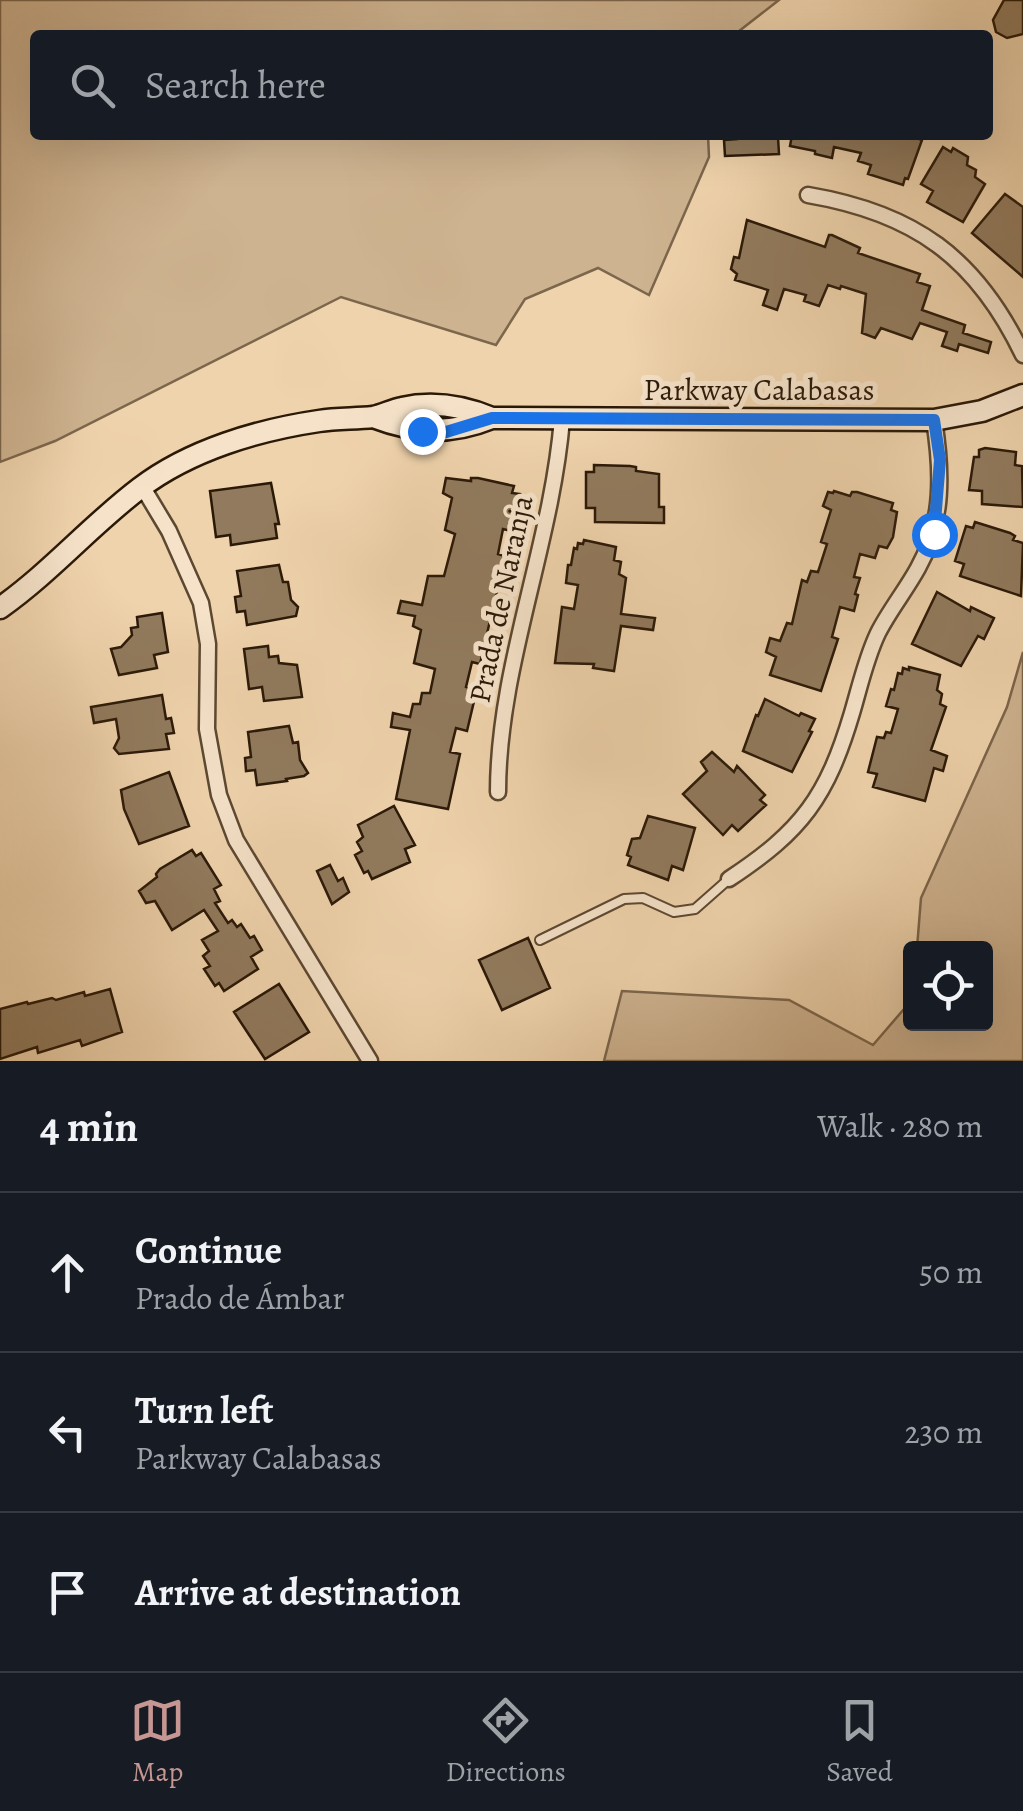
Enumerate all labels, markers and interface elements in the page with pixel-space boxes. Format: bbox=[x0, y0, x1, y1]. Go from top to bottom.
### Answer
search box bbox=[30, 30, 993, 140]
icon: search bbox=[65, 58, 120, 113]
text: Search here bbox=[145, 59, 326, 111]
street label: Parkway Calabasas bbox=[643, 370, 875, 410]
route end bbox=[400, 409, 446, 455]
street label: Prada de Naranja bbox=[460, 492, 542, 706]
route start bbox=[912, 512, 958, 558]
map controls bbox=[903, 941, 993, 1031]
button: locate bbox=[903, 941, 993, 1031]
text: 4 min bbox=[40, 1098, 138, 1155]
text: Walk · 280 m bbox=[817, 1104, 983, 1148]
text: Continue bbox=[135, 1224, 282, 1276]
icon: ahead bbox=[40, 1245, 95, 1300]
text: 50 m bbox=[919, 1250, 983, 1294]
text: Prado de Ámbar bbox=[135, 1276, 345, 1320]
text: Turn left bbox=[135, 1384, 274, 1436]
icon: left bbox=[40, 1405, 95, 1460]
text: 230 m bbox=[904, 1410, 983, 1454]
text: Parkway Calabasas bbox=[135, 1436, 382, 1480]
icon: arrive bbox=[40, 1565, 95, 1620]
text: Arrive at destination bbox=[135, 1566, 461, 1618]
tab: Map bbox=[130, 1693, 185, 1791]
tab: Directions bbox=[446, 1693, 566, 1791]
tab: Saved bbox=[826, 1693, 893, 1791]

